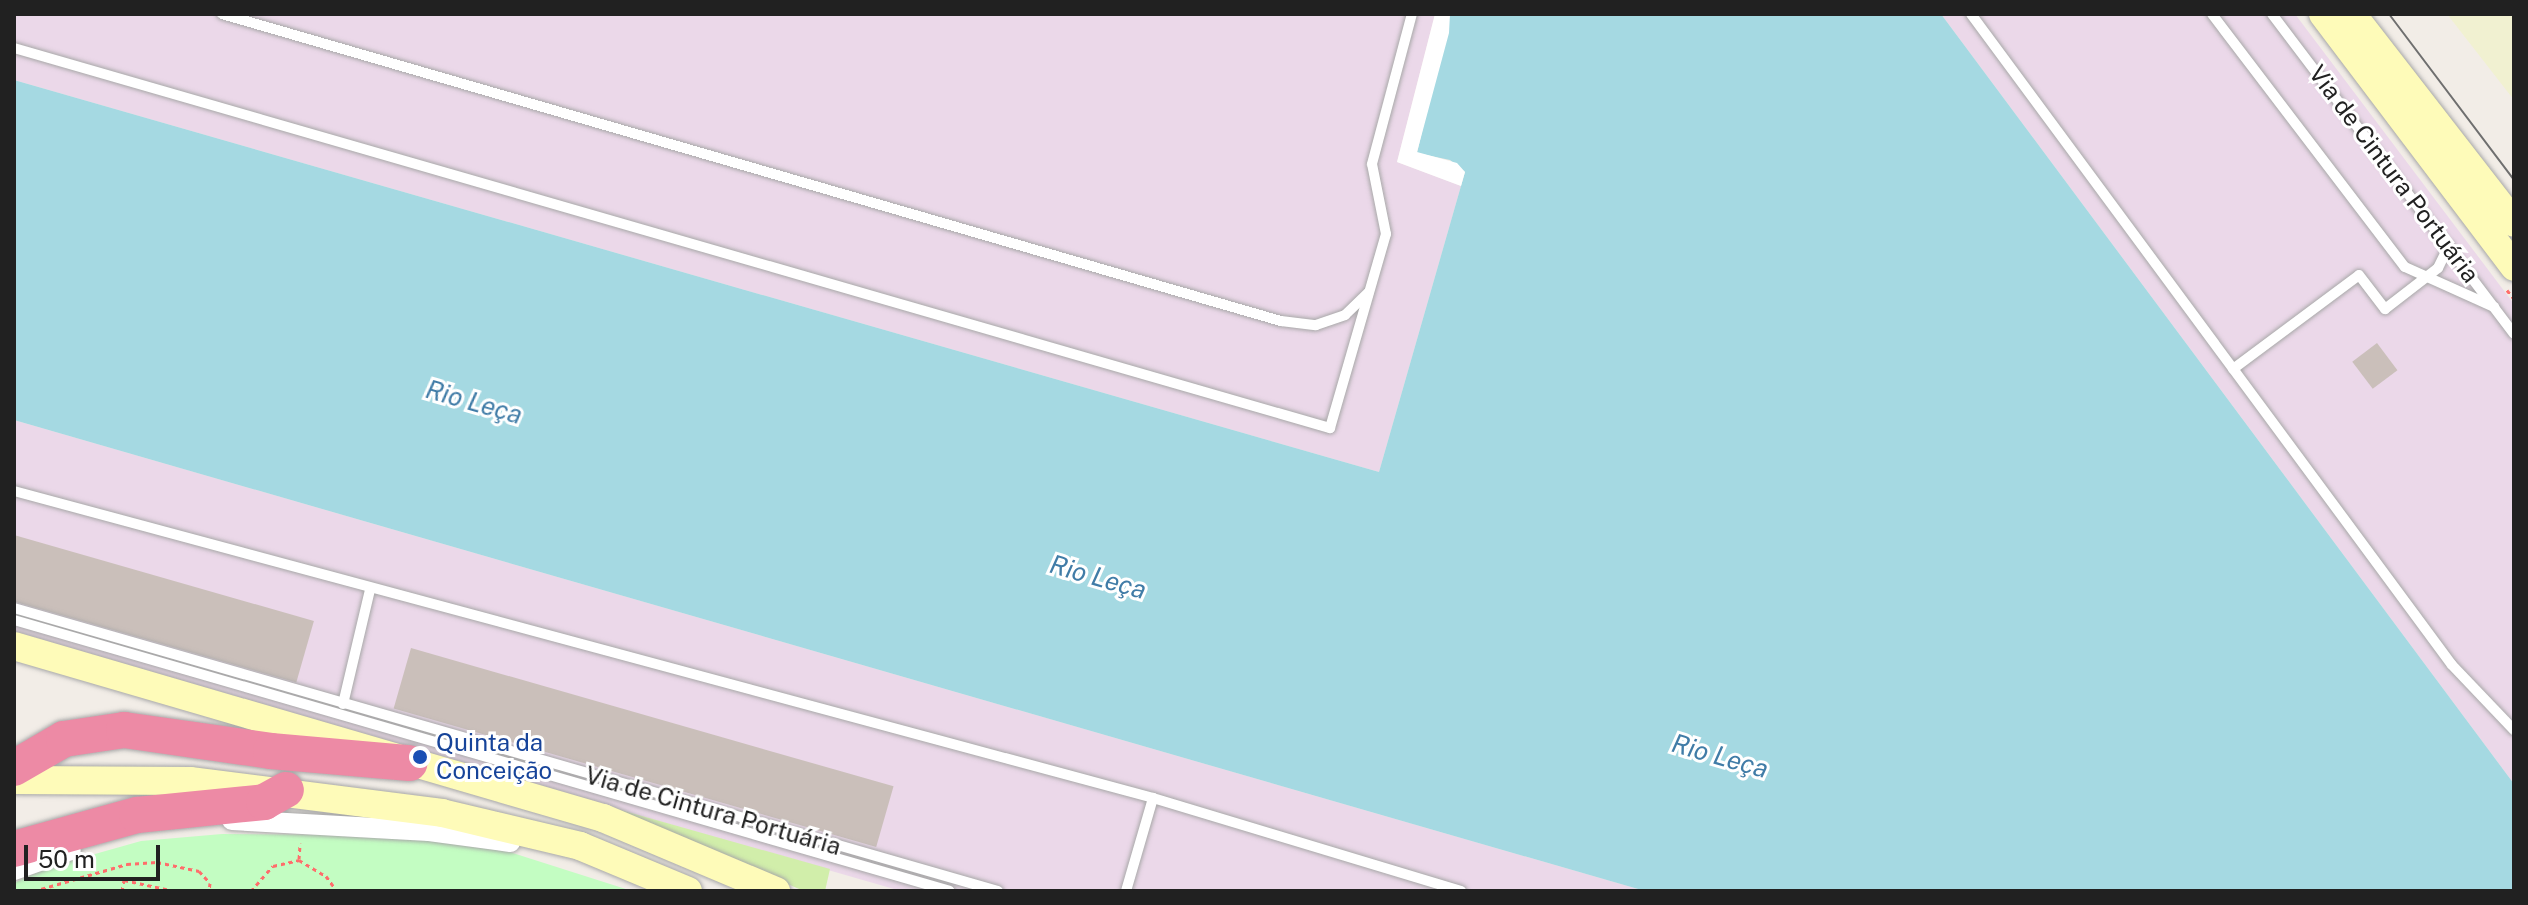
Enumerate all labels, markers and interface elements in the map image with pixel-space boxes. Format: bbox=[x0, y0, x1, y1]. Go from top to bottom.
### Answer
street label: Via de Cintura Portuária bbox=[2303, 60, 2485, 288]
water label: Rio Leça bbox=[422, 373, 526, 431]
water label: Rio Leça bbox=[1046, 548, 1150, 606]
water label: Rio Leça bbox=[1668, 727, 1772, 785]
place label: Quinta da Conceição bbox=[436, 729, 552, 785]
marker: Quinta da Conceição bbox=[411, 748, 429, 766]
street label: Via de Cintura Portuária bbox=[582, 761, 844, 861]
scale bar bbox=[28, 829, 164, 879]
text: 50 m bbox=[38, 845, 95, 873]

